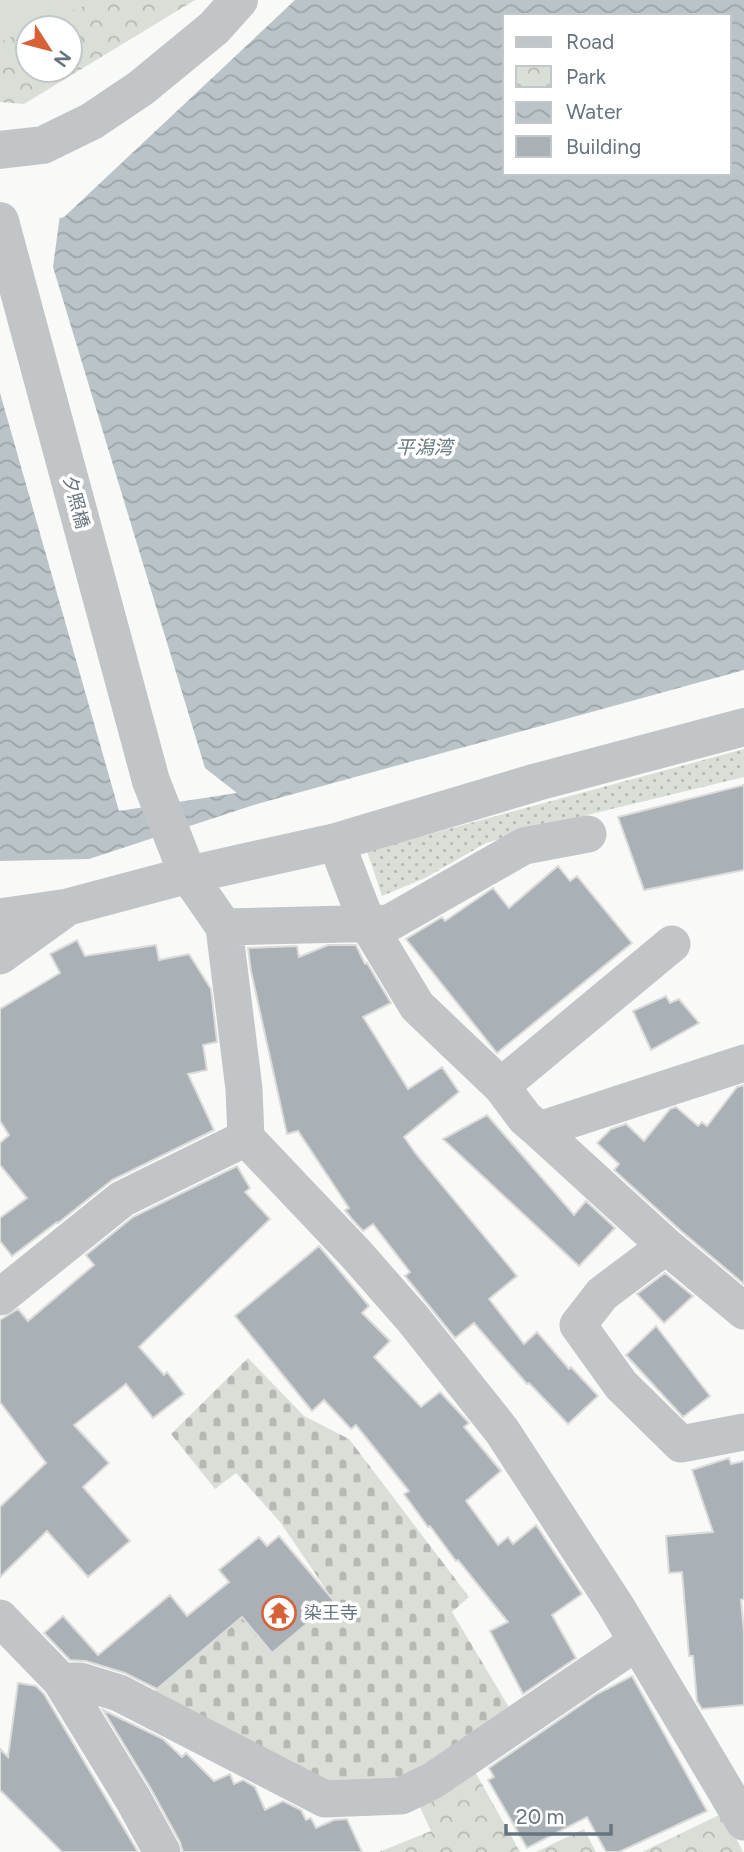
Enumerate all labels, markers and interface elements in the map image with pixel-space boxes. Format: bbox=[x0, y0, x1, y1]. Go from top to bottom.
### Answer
north arrow bbox=[14, 14, 84, 84]
legend bbox=[503, 14, 730, 175]
text: Road bbox=[566, 29, 614, 54]
text: N bbox=[49, 46, 76, 71]
text: Park bbox=[566, 64, 607, 89]
text: Water bbox=[566, 99, 622, 124]
text: Building bbox=[566, 134, 641, 159]
water label: 平潟湾 bbox=[395, 436, 455, 459]
street label: 夕照橋 bbox=[58, 473, 94, 531]
temple icon: 染王寺 bbox=[260, 1594, 298, 1632]
place label: 染王寺 bbox=[304, 1602, 358, 1624]
scale bar bbox=[506, 1792, 611, 1836]
text: 20 m bbox=[516, 1804, 564, 1829]

